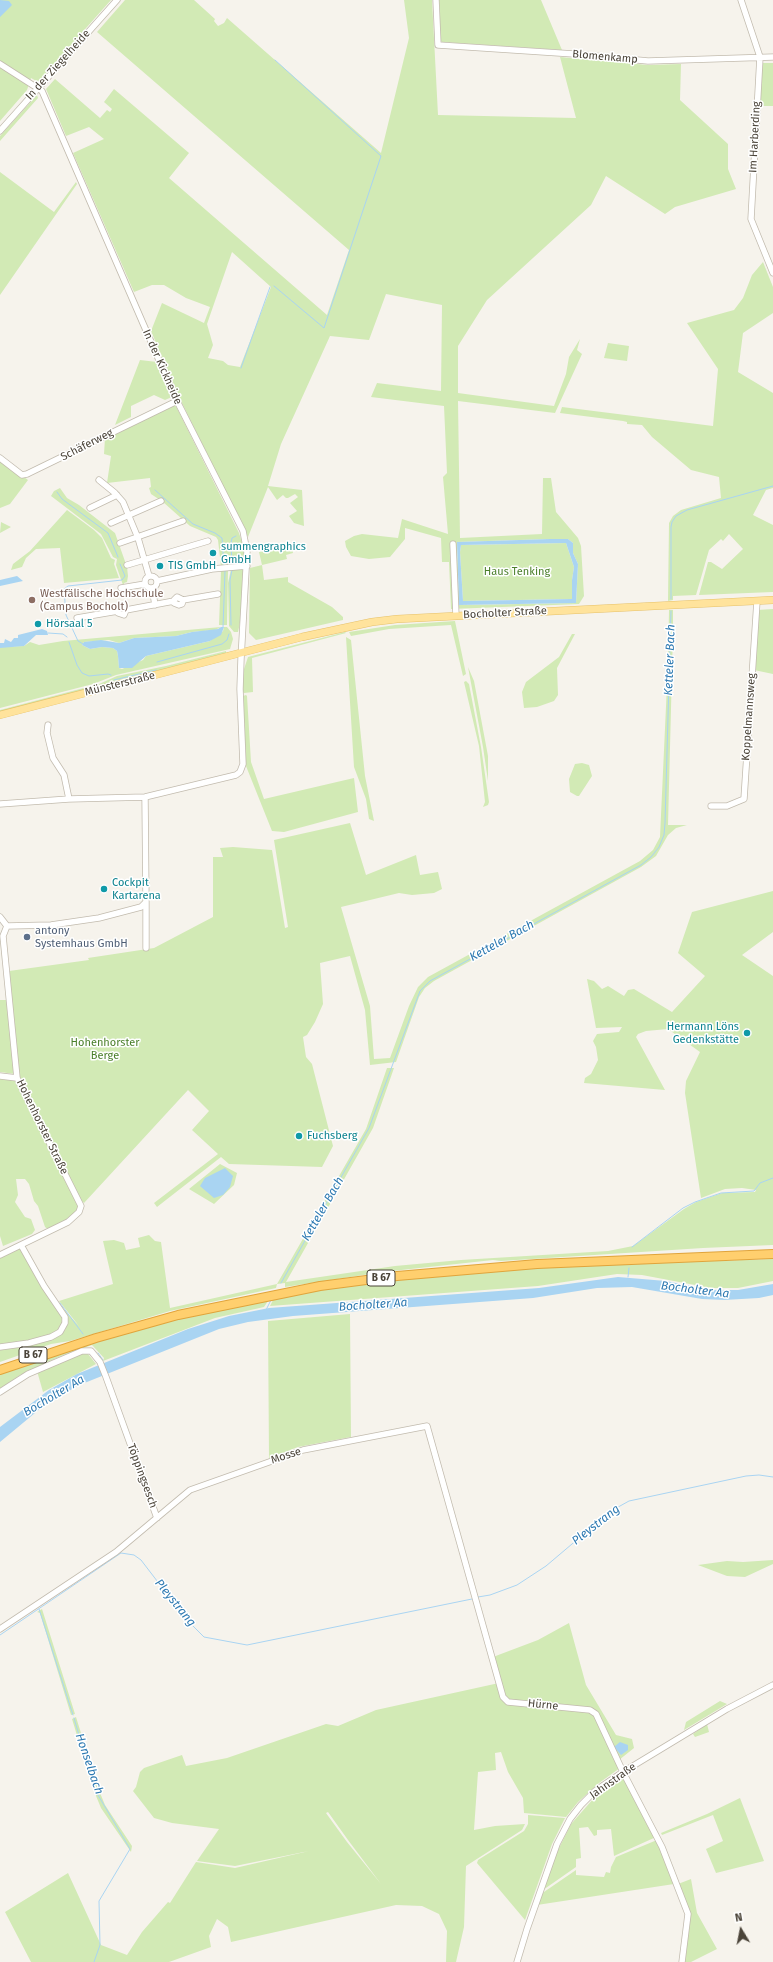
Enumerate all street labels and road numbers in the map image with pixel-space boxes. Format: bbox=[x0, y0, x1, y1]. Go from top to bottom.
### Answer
street label: In der Ziegelheide bbox=[23, 27, 93, 103]
street label: Blomenkamp bbox=[572, 48, 638, 66]
street label: Im Harberding bbox=[747, 101, 763, 173]
street label: In der Kickheide bbox=[140, 327, 184, 407]
street label: Schäferweg bbox=[59, 426, 115, 464]
street label: Bocholter Straße bbox=[463, 604, 547, 622]
street label: Münsterstraße bbox=[84, 669, 156, 699]
street label: Koppelmannsweg bbox=[739, 673, 759, 761]
street label: Hohenhorster Straße bbox=[13, 1077, 71, 1177]
road number: B 67 bbox=[367, 1270, 395, 1286]
road number: B 67 bbox=[19, 1347, 47, 1363]
street label: Töppingsesch bbox=[124, 1442, 160, 1510]
street label: Mosse bbox=[269, 1445, 303, 1467]
street label: Hürne bbox=[527, 1697, 559, 1713]
street label: Jahnstraße bbox=[587, 1760, 639, 1802]

